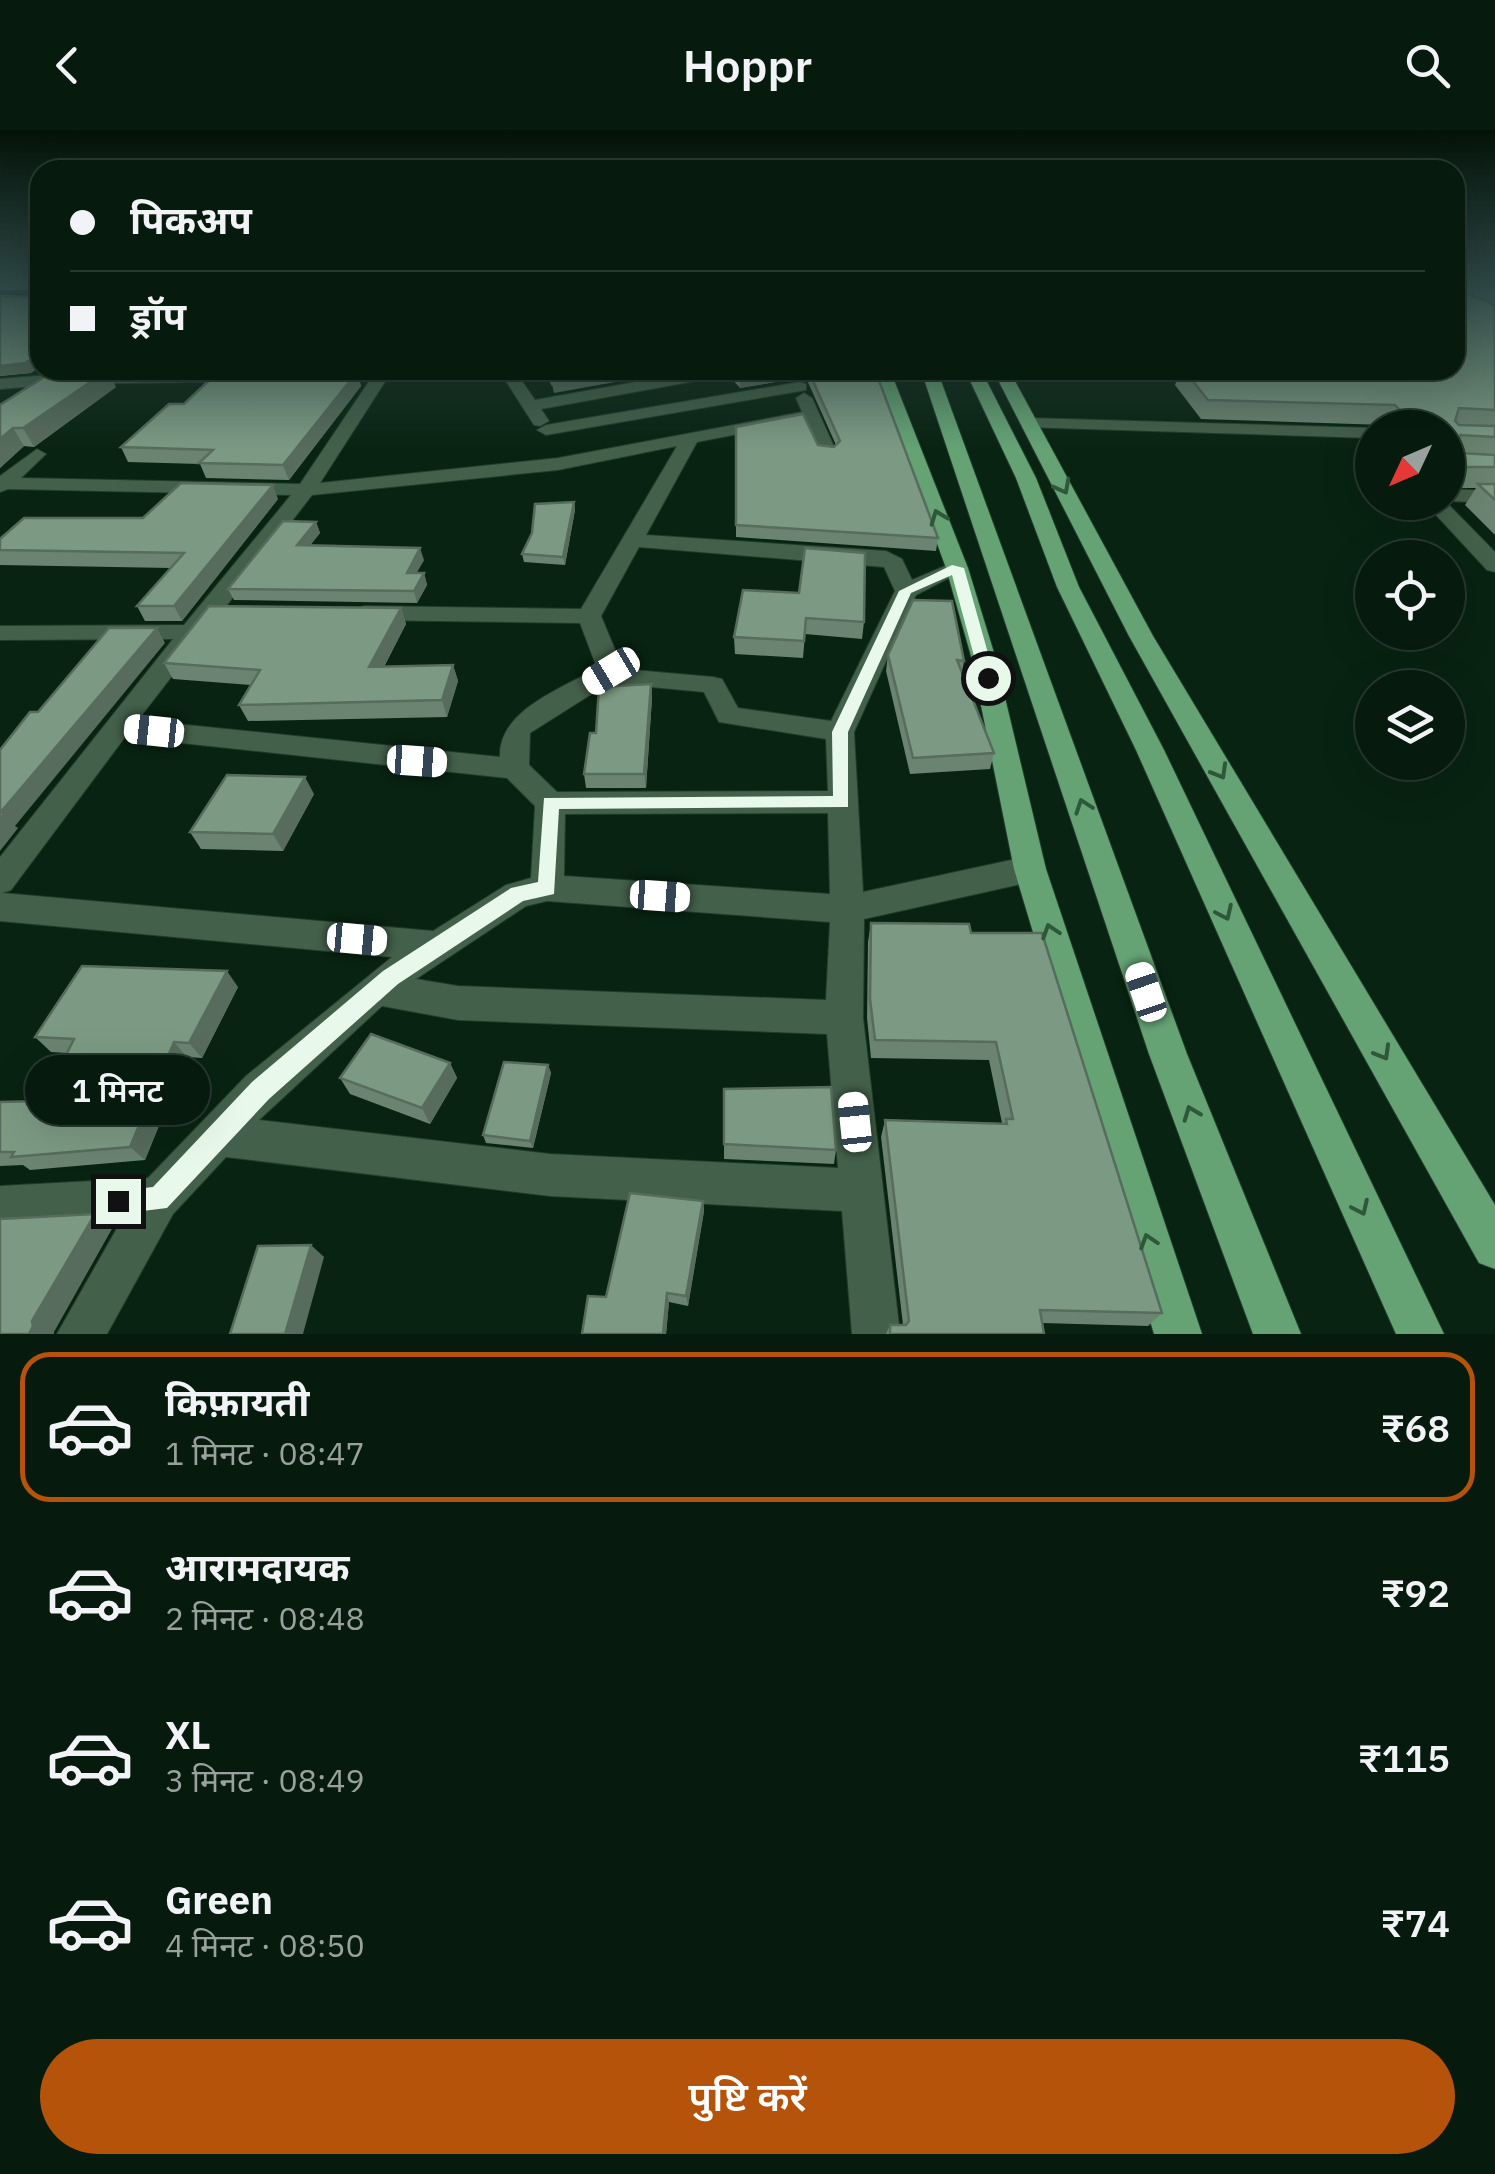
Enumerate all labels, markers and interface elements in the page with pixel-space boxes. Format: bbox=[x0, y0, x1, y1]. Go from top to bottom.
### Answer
text: Hoppr bbox=[683, 36, 812, 94]
icon: back bbox=[40, 38, 95, 93]
icon: search bbox=[1400, 38, 1455, 93]
text: पिकअप bbox=[130, 195, 252, 244]
text: ड्रॉप bbox=[130, 291, 186, 340]
north arrow bbox=[1355, 410, 1465, 520]
map controls bbox=[1355, 410, 1465, 780]
one-way arrow bbox=[1051, 476, 1070, 494]
one-way arrow bbox=[929, 509, 949, 526]
button: locate bbox=[1355, 540, 1465, 650]
car bbox=[578, 643, 644, 699]
route start bbox=[966, 656, 1011, 701]
button: layers bbox=[1355, 670, 1465, 780]
car bbox=[123, 713, 185, 749]
car bbox=[386, 744, 448, 778]
one-way arrow bbox=[1208, 761, 1227, 779]
one-way arrow bbox=[1074, 799, 1094, 816]
car bbox=[629, 879, 691, 913]
one-way arrow bbox=[1212, 903, 1232, 921]
car bbox=[326, 921, 388, 957]
one-way arrow bbox=[1041, 924, 1062, 941]
car bbox=[1122, 959, 1170, 1025]
one-way arrow bbox=[1371, 1042, 1391, 1060]
callout: 1 मिनट bbox=[26, 1056, 210, 1126]
text: 1 मिनट bbox=[72, 1069, 163, 1111]
car bbox=[837, 1091, 873, 1153]
one-way arrow bbox=[1182, 1105, 1203, 1122]
route end bbox=[96, 1179, 141, 1224]
one-way arrow bbox=[1349, 1198, 1369, 1216]
one-way arrow bbox=[1140, 1233, 1160, 1250]
text: किफ़ायती bbox=[165, 1377, 309, 1426]
icon: car bbox=[45, 1382, 135, 1472]
text: ₹68 bbox=[1381, 1403, 1450, 1452]
text: 1 मिनट · 08:47 bbox=[165, 1432, 365, 1474]
text: आरामदायक bbox=[165, 1542, 349, 1591]
icon: car bbox=[45, 1547, 135, 1637]
text: ₹92 bbox=[1381, 1568, 1450, 1617]
text: 2 मिनट · 08:48 bbox=[165, 1597, 365, 1639]
text: XL bbox=[165, 1710, 211, 1759]
icon: car bbox=[45, 1712, 135, 1802]
text: ₹115 bbox=[1358, 1733, 1450, 1782]
text: 3 मिनट · 08:49 bbox=[165, 1759, 365, 1801]
text: Green bbox=[165, 1875, 273, 1924]
icon: car bbox=[45, 1877, 135, 1967]
text: ₹74 bbox=[1381, 1898, 1450, 1947]
text: 4 मिनट · 08:50 bbox=[165, 1924, 365, 1966]
button: पुष्टि करें bbox=[40, 2039, 1455, 2154]

